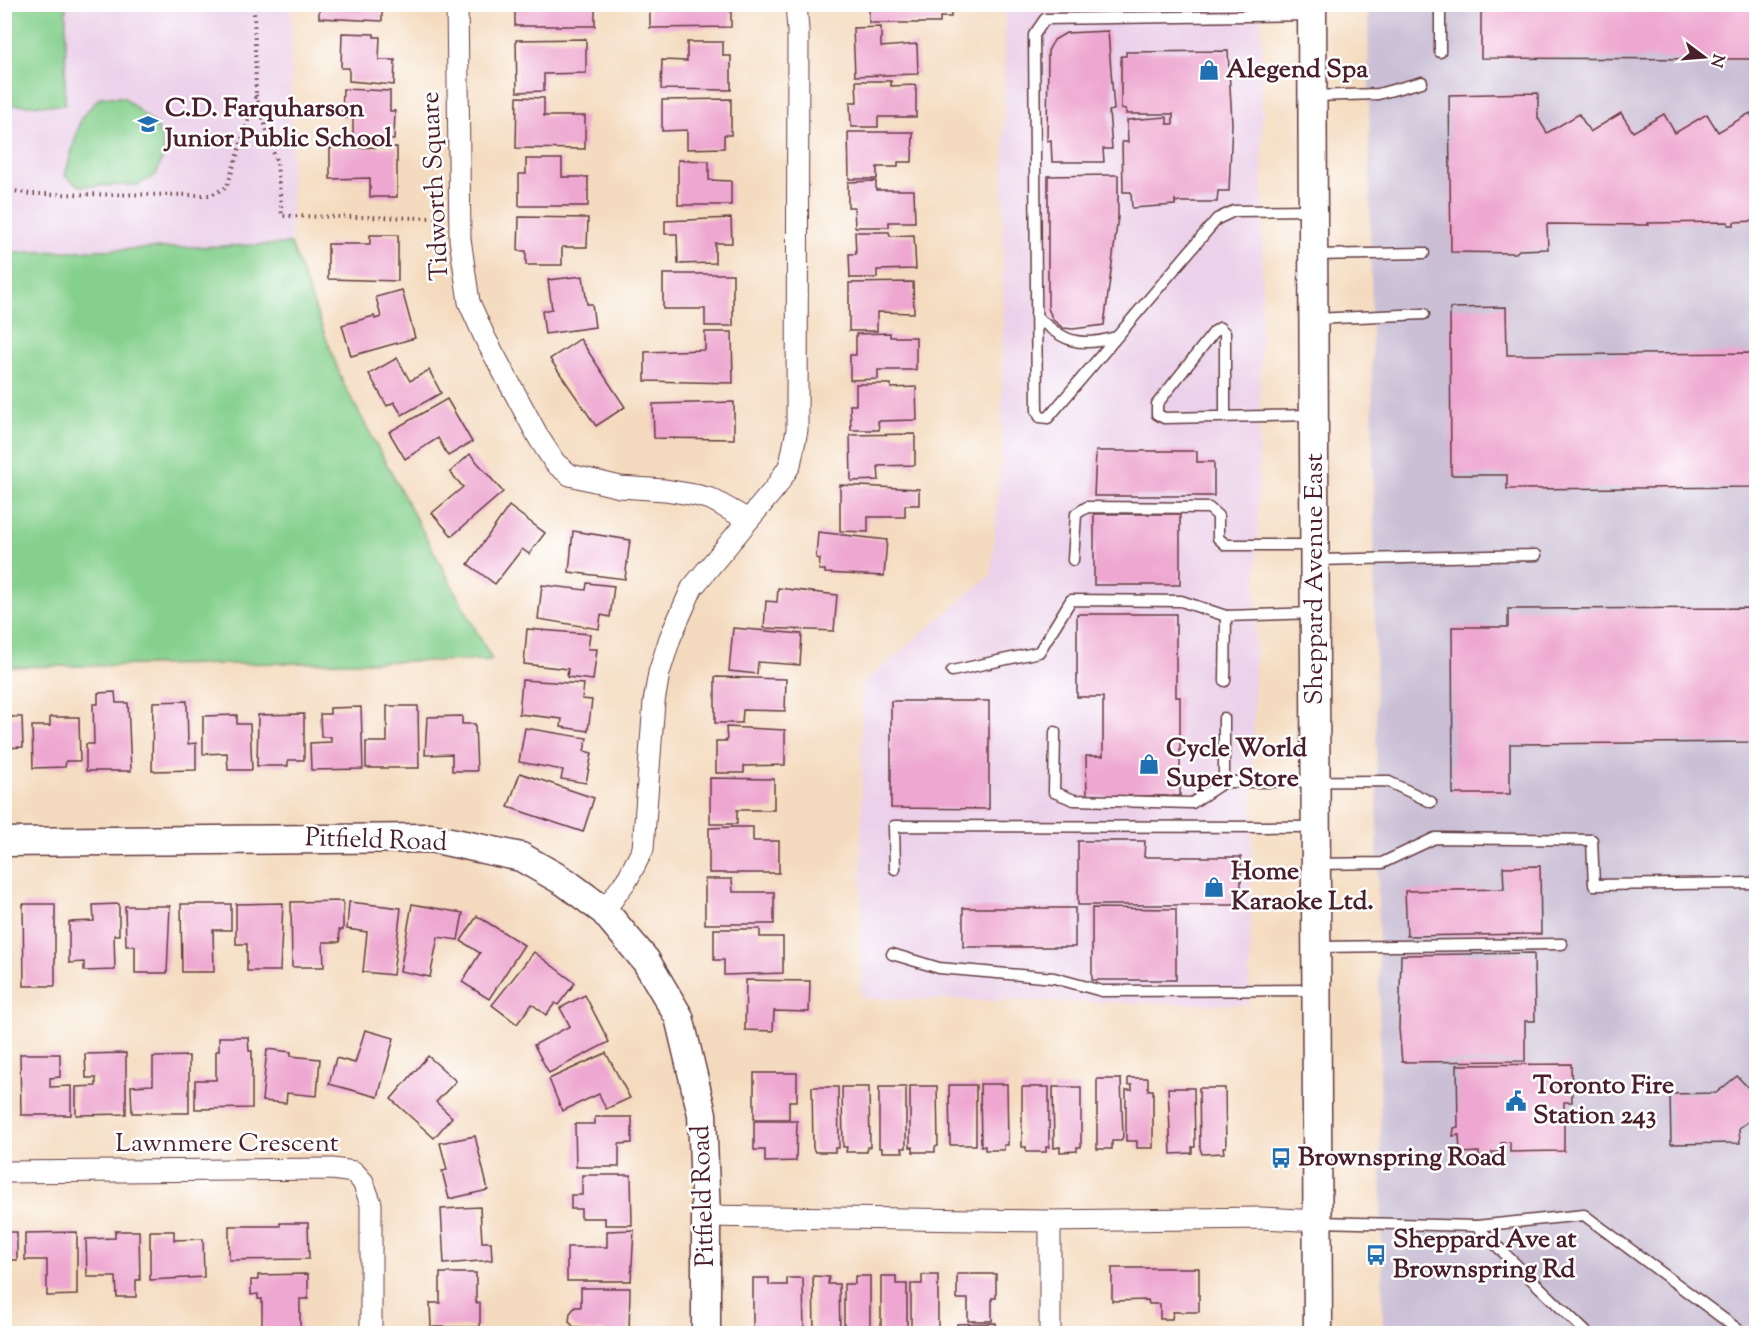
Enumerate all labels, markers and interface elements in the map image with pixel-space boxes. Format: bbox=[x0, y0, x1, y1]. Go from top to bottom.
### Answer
north arrow bbox=[1674, 27, 1734, 87]
text: N bbox=[1703, 51, 1729, 70]
place label: Alegend Spa bbox=[1226, 52, 1368, 89]
shop icon: Alegend Spa bbox=[1197, 58, 1221, 82]
place label: C.D. Farquharson Junior Public School bbox=[163, 91, 393, 158]
street label: Tidworth Square bbox=[413, 91, 459, 281]
school or university icon: C.D. Farquharson Junior Public School bbox=[136, 112, 160, 136]
street label: Sheppard Avenue East bbox=[1297, 453, 1334, 705]
place label: Cycle World Super Store bbox=[1166, 731, 1307, 798]
shop icon: Cycle World Super Store bbox=[1137, 752, 1161, 776]
street label: Pitfield Road bbox=[304, 820, 448, 862]
place label: Home Karaoke Ltd. bbox=[1231, 854, 1374, 921]
shop icon: Home Karaoke Ltd. bbox=[1202, 875, 1226, 899]
place label: Toronto Fire Station 243 bbox=[1533, 1068, 1674, 1135]
public building icon: Toronto Fire Station 243 bbox=[1504, 1089, 1528, 1113]
street label: Pitfield Road bbox=[683, 1124, 725, 1268]
street label: Lawnmere Crescent bbox=[115, 1126, 339, 1163]
place label: Brownspring Road bbox=[1298, 1140, 1506, 1177]
bus stop icon: Brownspring Road bbox=[1269, 1146, 1293, 1170]
place label: Sheppard Ave at Brownspring Rd bbox=[1393, 1222, 1576, 1289]
bus stop icon: Sheppard Ave at Brownspring Rd bbox=[1364, 1243, 1388, 1267]

